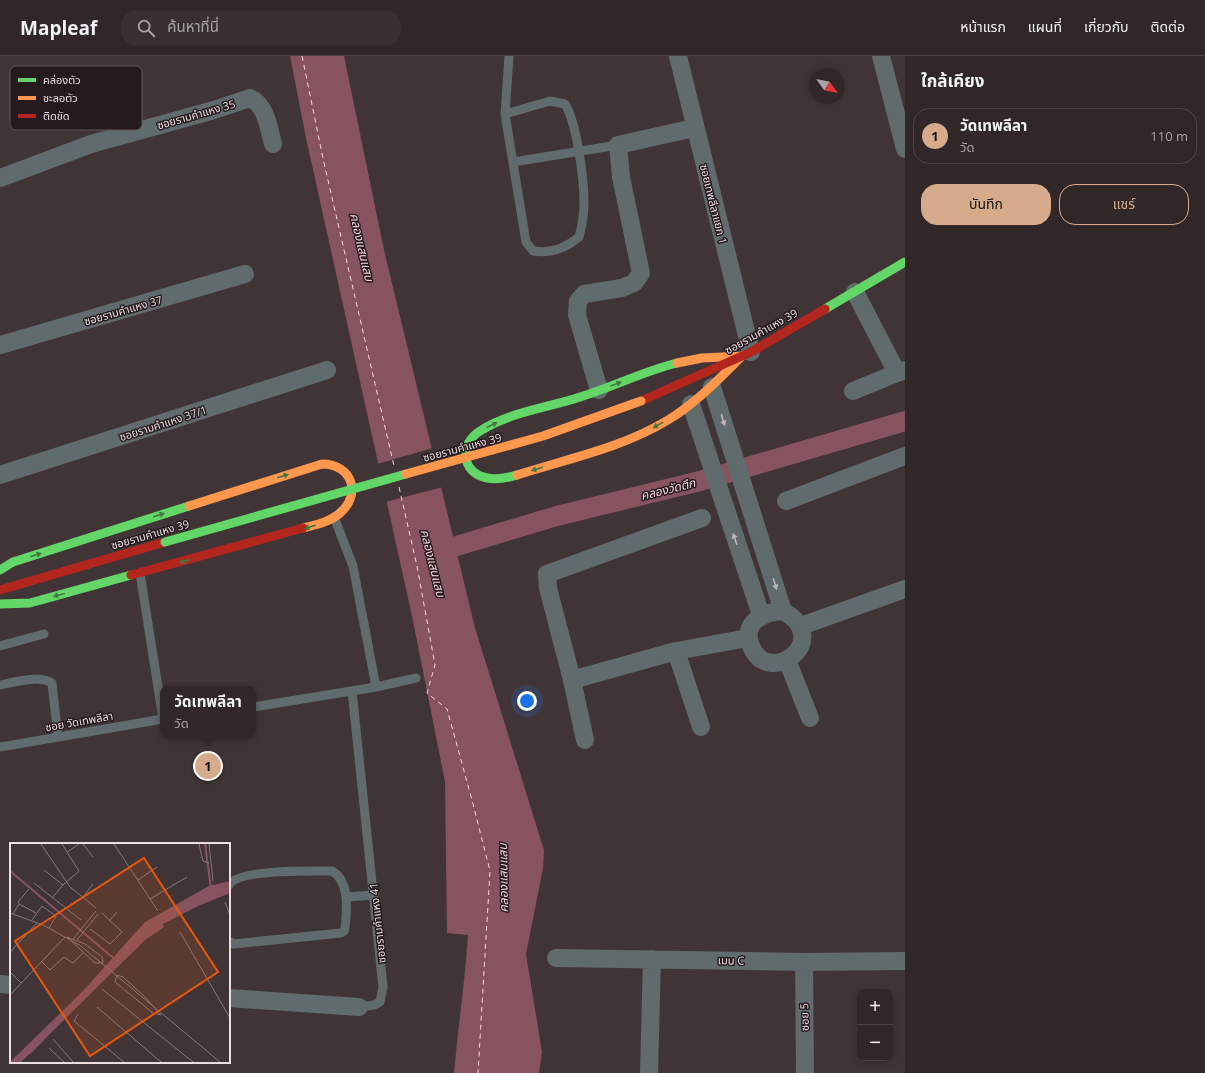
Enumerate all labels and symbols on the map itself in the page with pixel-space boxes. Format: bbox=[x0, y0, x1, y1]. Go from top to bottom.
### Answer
legend bbox=[10, 66, 142, 130]
north arrow bbox=[809, 68, 845, 104]
text: คล่องตัว bbox=[43, 72, 81, 87]
text: ชะลอตัว bbox=[43, 90, 78, 105]
street label: ซอยรามคำแหง 35 bbox=[155, 96, 237, 132]
text: ติดขัด bbox=[43, 108, 70, 123]
street label: ซอยเทพลีลาแยก 1 bbox=[697, 163, 731, 245]
water label: คลองแสนแสบ bbox=[346, 211, 378, 283]
street label: ซอยรามคำแหง 37 bbox=[82, 292, 164, 328]
street label: ซอยรามคำแหง 39 bbox=[722, 305, 800, 357]
one-way arrow bbox=[610, 381, 622, 387]
street label: ซอยรามคำแหง 37/1 bbox=[117, 402, 209, 444]
one-way arrow bbox=[720, 414, 726, 426]
one-way arrow bbox=[653, 421, 664, 428]
one-way arrow bbox=[486, 422, 498, 428]
street label: ซอยรามคำแหง 39 bbox=[421, 429, 503, 465]
one-way arrow bbox=[530, 466, 542, 472]
one-way arrow bbox=[278, 473, 290, 479]
water label: คลองวัดตึก bbox=[639, 474, 698, 504]
one-way arrow bbox=[154, 512, 166, 518]
street label: ซอยรามคำแหง 39 bbox=[109, 516, 191, 552]
one-way arrow bbox=[304, 524, 316, 530]
water label: คลองแสนแสบ bbox=[416, 527, 450, 599]
one-way arrow bbox=[732, 533, 738, 545]
one-way arrow bbox=[30, 552, 42, 558]
one-way arrow bbox=[178, 558, 190, 564]
one-way arrow bbox=[772, 578, 778, 590]
one-way arrow bbox=[53, 592, 65, 598]
your location bbox=[517, 691, 537, 711]
street label: ซอย วัดเทพลีลา bbox=[44, 708, 114, 734]
pin: 1 bbox=[195, 751, 221, 781]
water label: คลองแสนแสบ bbox=[494, 842, 512, 913]
inset map bbox=[10, 843, 230, 1063]
street label: ซอยรามคำแหง 41 bbox=[365, 882, 389, 964]
street label: เมน C bbox=[718, 952, 744, 968]
street label: ซอย 5 bbox=[796, 1003, 812, 1031]

